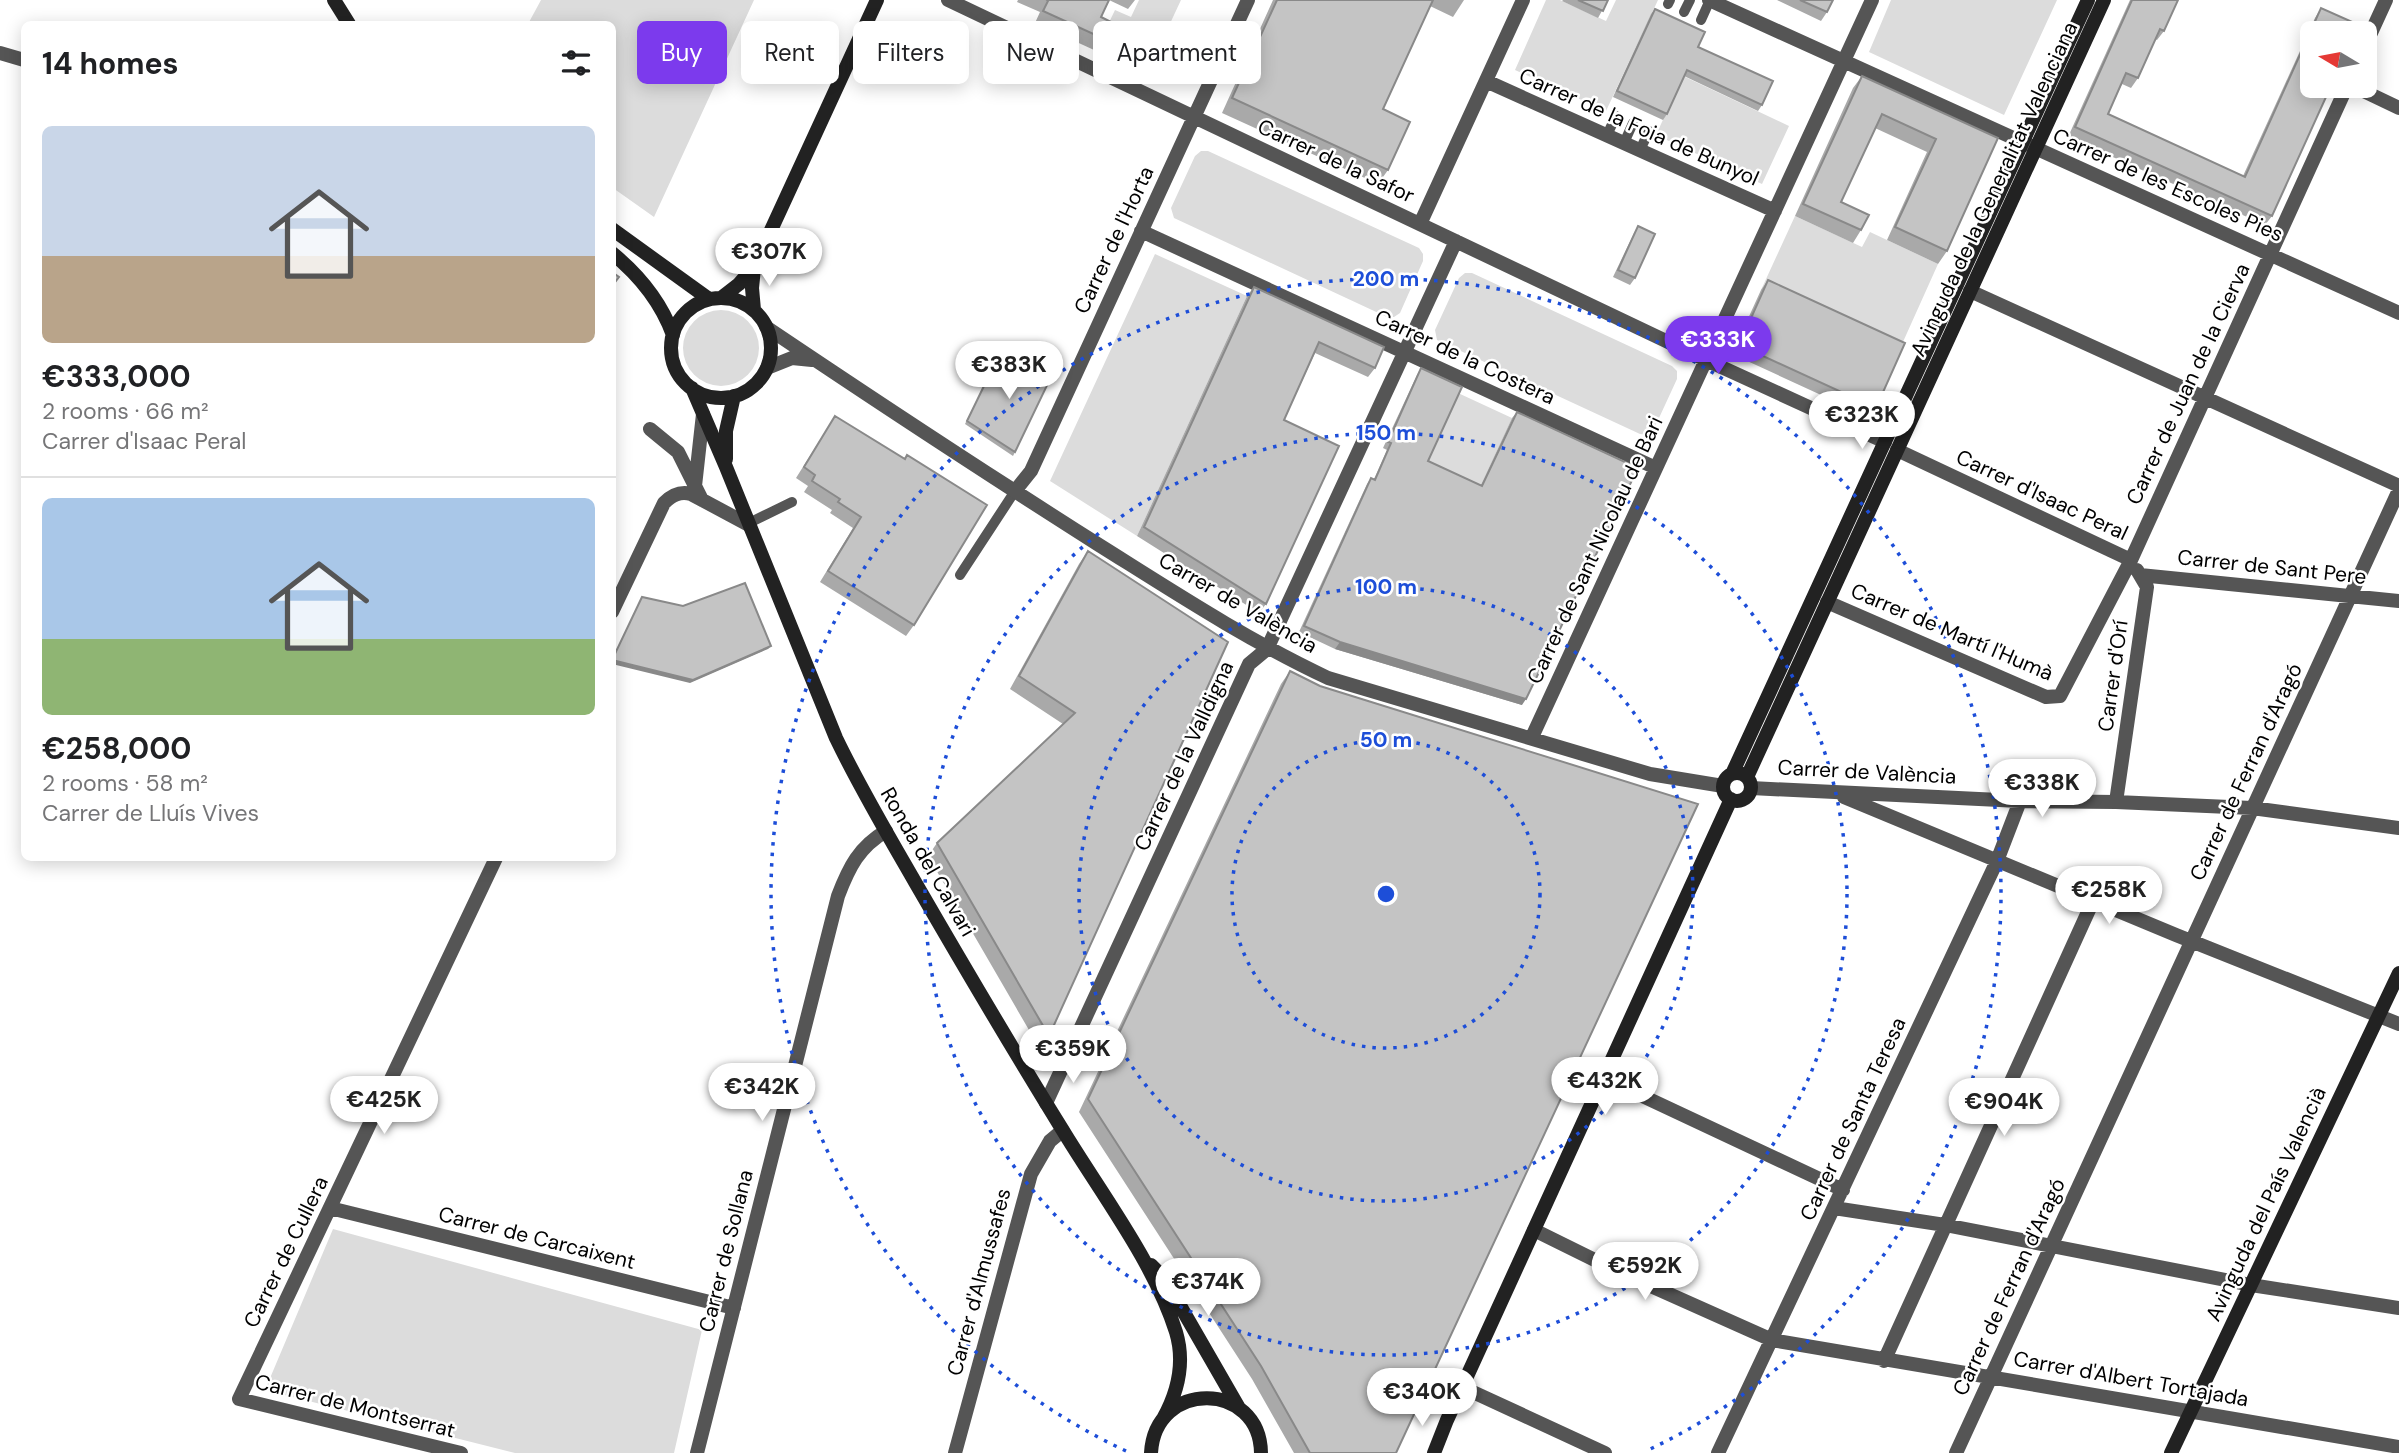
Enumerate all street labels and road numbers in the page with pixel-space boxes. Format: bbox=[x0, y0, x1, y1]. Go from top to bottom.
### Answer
street label: Avinguda de la Generalitat Valenciana bbox=[1904, 17, 2084, 361]
street label: Carrer de la Foia de Bunyol bbox=[1515, 61, 1763, 193]
street label: Carrer de la Safor bbox=[1253, 112, 1419, 210]
street label: Carrer de les Escoles Pies bbox=[2048, 121, 2288, 249]
street label: Carrer de l'Horta bbox=[1068, 162, 1160, 318]
street label: Carrer de Juan de la Cierva bbox=[2120, 259, 2256, 509]
street label: Carrer de la Costera bbox=[1370, 303, 1560, 411]
street label: Carrer de Sant Nicolau de Bari bbox=[1521, 412, 1669, 688]
street label: Carrer d'Isaac Peral bbox=[1951, 443, 2133, 547]
street label: Carrer de Sant Pere bbox=[2176, 543, 2368, 591]
street label: Carrer de València bbox=[1153, 546, 1323, 660]
street label: Carrer de Martí l'Humà bbox=[1846, 577, 2058, 687]
street label: Carrer d'Orí bbox=[2091, 618, 2135, 733]
street label: Carrer de la Valldigna bbox=[1128, 657, 1240, 855]
street label: Carrer de Ferran d'Aragó bbox=[2183, 659, 2309, 885]
street label: Carrer de València bbox=[1777, 753, 1957, 791]
street label: Ronda del Calvari bbox=[874, 782, 982, 942]
street label: Carrer de Santa Teresa bbox=[1793, 1013, 1913, 1225]
street label: Avinguda del País Valencià bbox=[2199, 1082, 2333, 1326]
street label: Carrer de Sollana bbox=[692, 1167, 760, 1335]
street label: Carrer de Cullera bbox=[237, 1172, 335, 1332]
street label: Carrer de Ferran d'Aragó bbox=[1946, 1174, 2072, 1400]
street label: Carrer d'Almussafes bbox=[940, 1185, 1018, 1379]
street label: Carrer de Carcaixent bbox=[436, 1200, 638, 1276]
street label: Carrer d'Albert Tortajada bbox=[2011, 1345, 2251, 1413]
street label: Carrer de Montserrat bbox=[252, 1368, 458, 1444]

